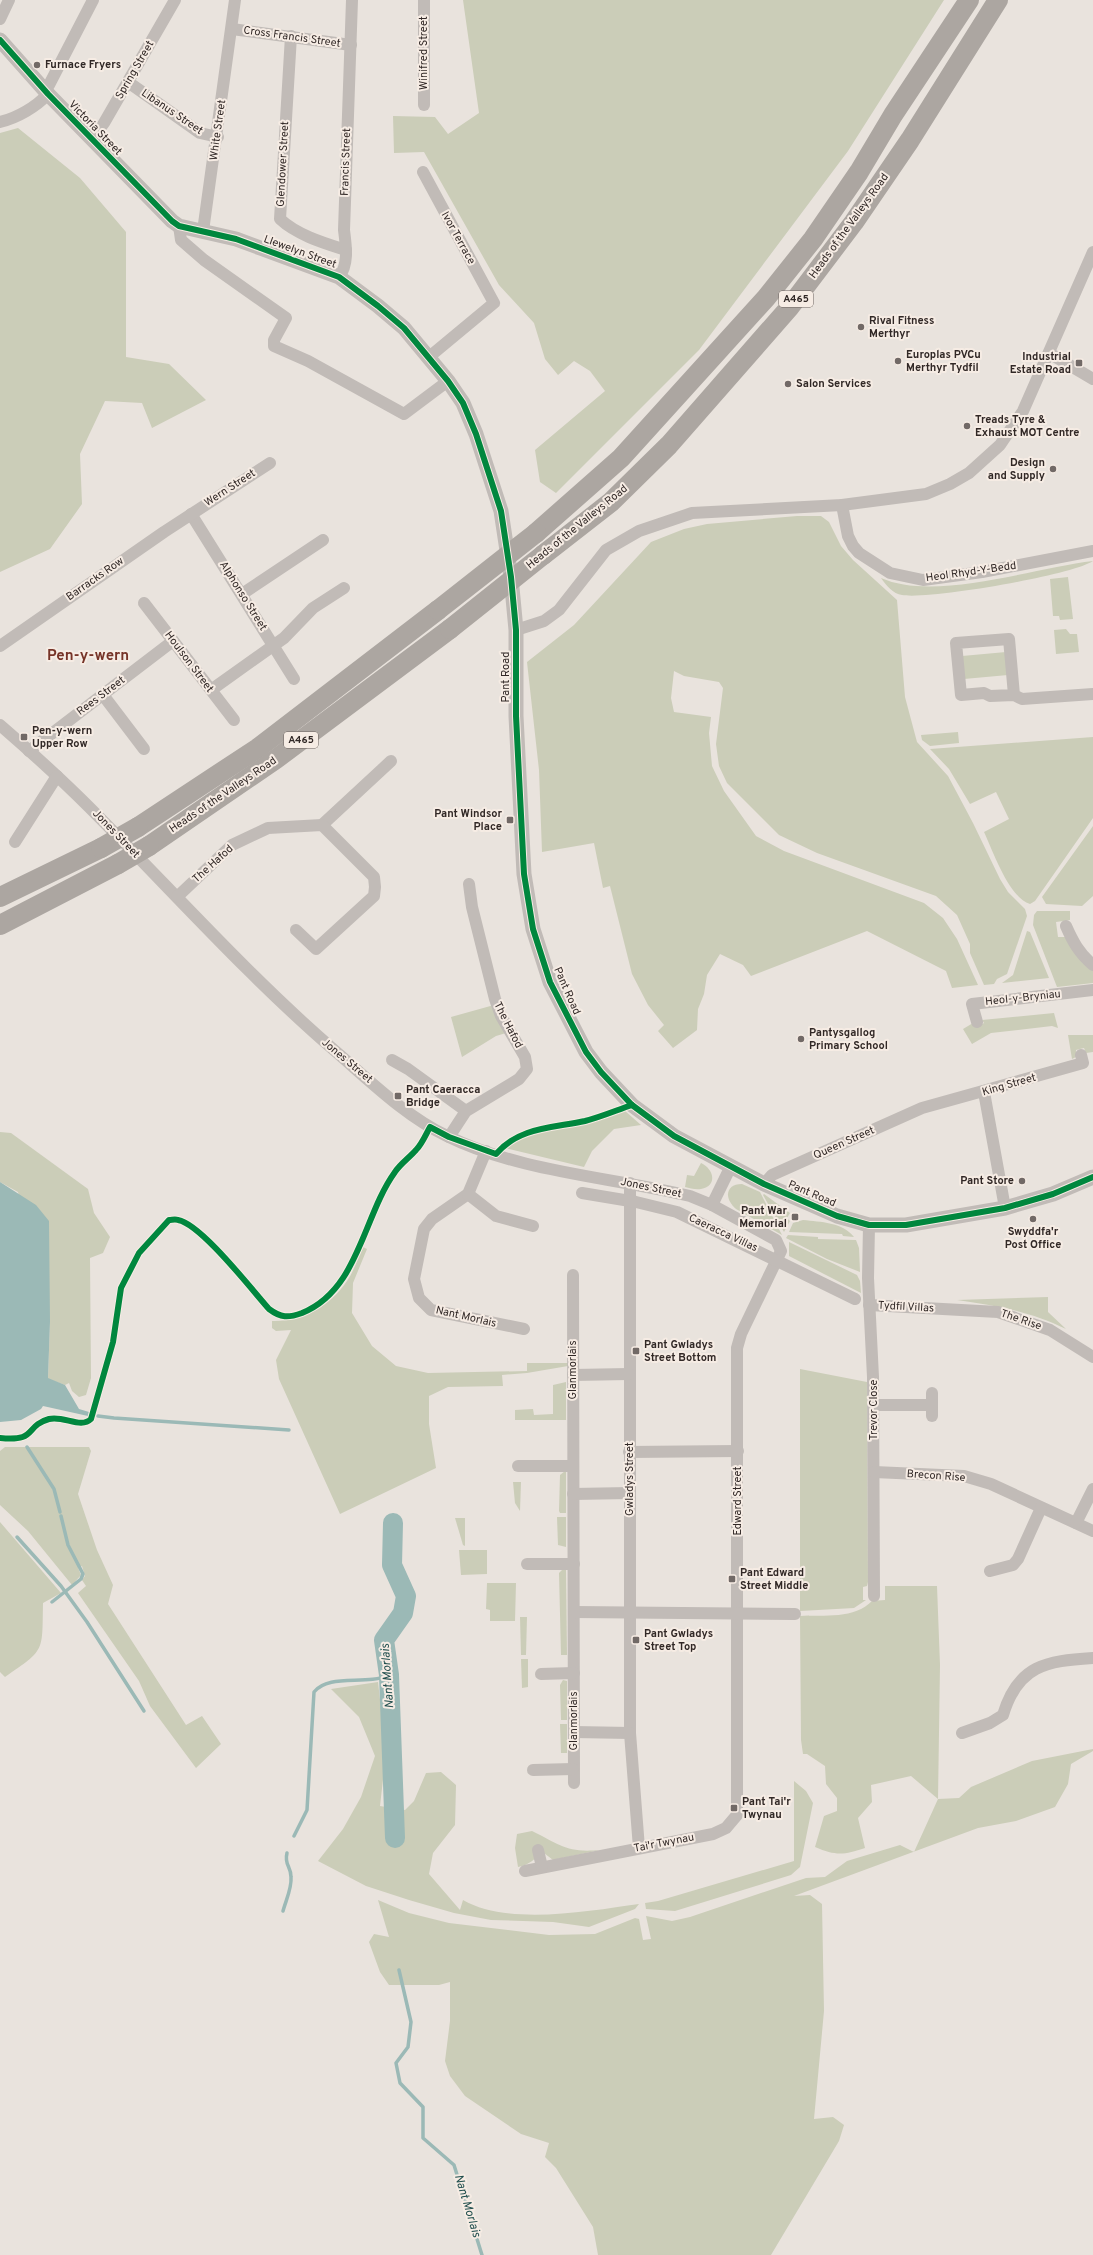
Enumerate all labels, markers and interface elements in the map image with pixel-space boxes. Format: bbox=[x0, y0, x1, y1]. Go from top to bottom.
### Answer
street label: Winifred Street bbox=[417, 16, 431, 90]
street label: Cross Francis Street bbox=[242, 23, 342, 51]
street label: Spring Street bbox=[113, 38, 157, 102]
place label: Furnace Fryers bbox=[45, 58, 121, 72]
marker: Furnace Fryers bbox=[32, 60, 42, 70]
street label: Libanus Street bbox=[138, 86, 206, 138]
street label: Victoria Street bbox=[65, 98, 125, 158]
street label: White Street bbox=[207, 99, 229, 161]
street label: Glendower Street bbox=[274, 121, 292, 207]
street label: Francis Street bbox=[338, 128, 354, 196]
street label: Heads of the Valleys Road bbox=[806, 171, 892, 281]
street label: Ivor Terrace bbox=[438, 209, 478, 267]
street label: Llewelyn Street bbox=[262, 232, 338, 272]
road number: A465 bbox=[779, 291, 813, 307]
place label: Rival Fitness Merthyr bbox=[869, 314, 934, 341]
marker: Rival Fitness Merthyr bbox=[856, 322, 866, 332]
place label: Europlas PVCu Merthyr Tydfil bbox=[906, 348, 981, 375]
place label: Industrial Estate Road bbox=[1010, 350, 1071, 377]
marker: Europlas PVCu Merthyr Tydfil bbox=[893, 356, 903, 366]
marker: Industrial Estate Road bbox=[1074, 358, 1084, 368]
place label: Salon Services bbox=[796, 377, 871, 391]
marker: Salon Services bbox=[783, 379, 793, 389]
place label: Treads Tyre & Exhaust MOT Centre bbox=[975, 413, 1079, 440]
marker: Treads Tyre & Exhaust MOT Centre bbox=[962, 421, 972, 431]
place label: Design and Supply bbox=[988, 456, 1045, 483]
marker: Design and Supply bbox=[1048, 464, 1058, 474]
street label: Wern Street bbox=[202, 466, 258, 510]
street label: Heads of the Valleys Road bbox=[523, 482, 631, 572]
street label: Barracks Row bbox=[63, 554, 127, 604]
street label: Alphonso Street bbox=[216, 559, 270, 633]
street label: Heol Rhyd-Y-Bedd bbox=[925, 559, 1017, 585]
street label: Houlson Street bbox=[161, 629, 217, 695]
district label: Pen-y-wern bbox=[47, 647, 129, 666]
street label: Pant Road bbox=[499, 652, 513, 702]
street label: Rees Street bbox=[74, 673, 128, 719]
place label: Pen-y-wern Upper Row bbox=[32, 724, 92, 751]
marker: Pen-y-wern Upper Row bbox=[19, 732, 29, 742]
road number: A465 bbox=[284, 732, 318, 748]
street label: Heads of the Valleys Road bbox=[167, 754, 279, 836]
street label: Jones Street bbox=[89, 807, 143, 861]
place label: Pant Windsor Place bbox=[434, 807, 502, 834]
marker: Pant Windsor Place bbox=[505, 815, 515, 825]
street label: The Hafod bbox=[190, 842, 236, 886]
street label: Pant Road bbox=[550, 965, 584, 1017]
street label: Heol-y-Bryniau bbox=[985, 987, 1061, 1009]
street label: The Hafod bbox=[490, 999, 526, 1051]
place label: Pantysgallog Primary School bbox=[809, 1026, 888, 1053]
marker: Pantysgallog Primary School bbox=[796, 1034, 806, 1044]
street label: Jones Street bbox=[319, 1036, 375, 1086]
street label: King Street bbox=[980, 1071, 1038, 1099]
place label: Pant Caeracca Bridge bbox=[406, 1083, 480, 1110]
marker: Pant Caeracca Bridge bbox=[393, 1091, 403, 1101]
street label: Queen Street bbox=[811, 1123, 877, 1163]
place label: Pant Store bbox=[960, 1174, 1014, 1188]
street label: Jones Street bbox=[619, 1175, 683, 1201]
marker: Pant Store bbox=[1017, 1176, 1027, 1186]
street label: Pant Road bbox=[786, 1178, 838, 1210]
place label: Pant War Memorial bbox=[739, 1204, 787, 1231]
street label: Caeracca Villas bbox=[686, 1211, 760, 1255]
marker: Pant War Memorial bbox=[790, 1212, 800, 1222]
marker: Swyddfa'r Post Office bbox=[1028, 1214, 1038, 1224]
place label: Swyddfa'r Post Office bbox=[1005, 1225, 1061, 1252]
street label: Tydfil Villas bbox=[878, 1299, 934, 1315]
street label: Nant Morlais bbox=[434, 1303, 498, 1331]
street label: The Rise bbox=[999, 1306, 1043, 1334]
place label: Pant Gwladys Street Bottom bbox=[644, 1338, 717, 1365]
street label: Glanmorlais bbox=[566, 1340, 580, 1400]
marker: Pant Gwladys Street Bottom bbox=[631, 1346, 641, 1356]
street label: Trevor Close bbox=[867, 1380, 881, 1440]
street label: Gwladys Street bbox=[623, 1442, 637, 1516]
street label: Edward Street bbox=[731, 1466, 745, 1536]
street label: Brecon Rise bbox=[906, 1467, 966, 1485]
place label: Pant Edward Street Middle bbox=[740, 1566, 808, 1593]
marker: Pant Edward Street Middle bbox=[727, 1574, 737, 1584]
place label: Pant Gwladys Street Top bbox=[644, 1627, 713, 1654]
marker: Pant Gwladys Street Top bbox=[631, 1635, 641, 1645]
water label: Nant Morlais bbox=[378, 1642, 398, 1709]
street label: Glanmorlais bbox=[567, 1691, 581, 1751]
place label: Pant Tai'r Twynau bbox=[742, 1795, 791, 1822]
marker: Pant Tai'r Twynau bbox=[729, 1803, 739, 1813]
street label: Tai'r Twynau bbox=[633, 1830, 695, 1856]
water label: Nant Morlais bbox=[450, 2173, 484, 2240]

